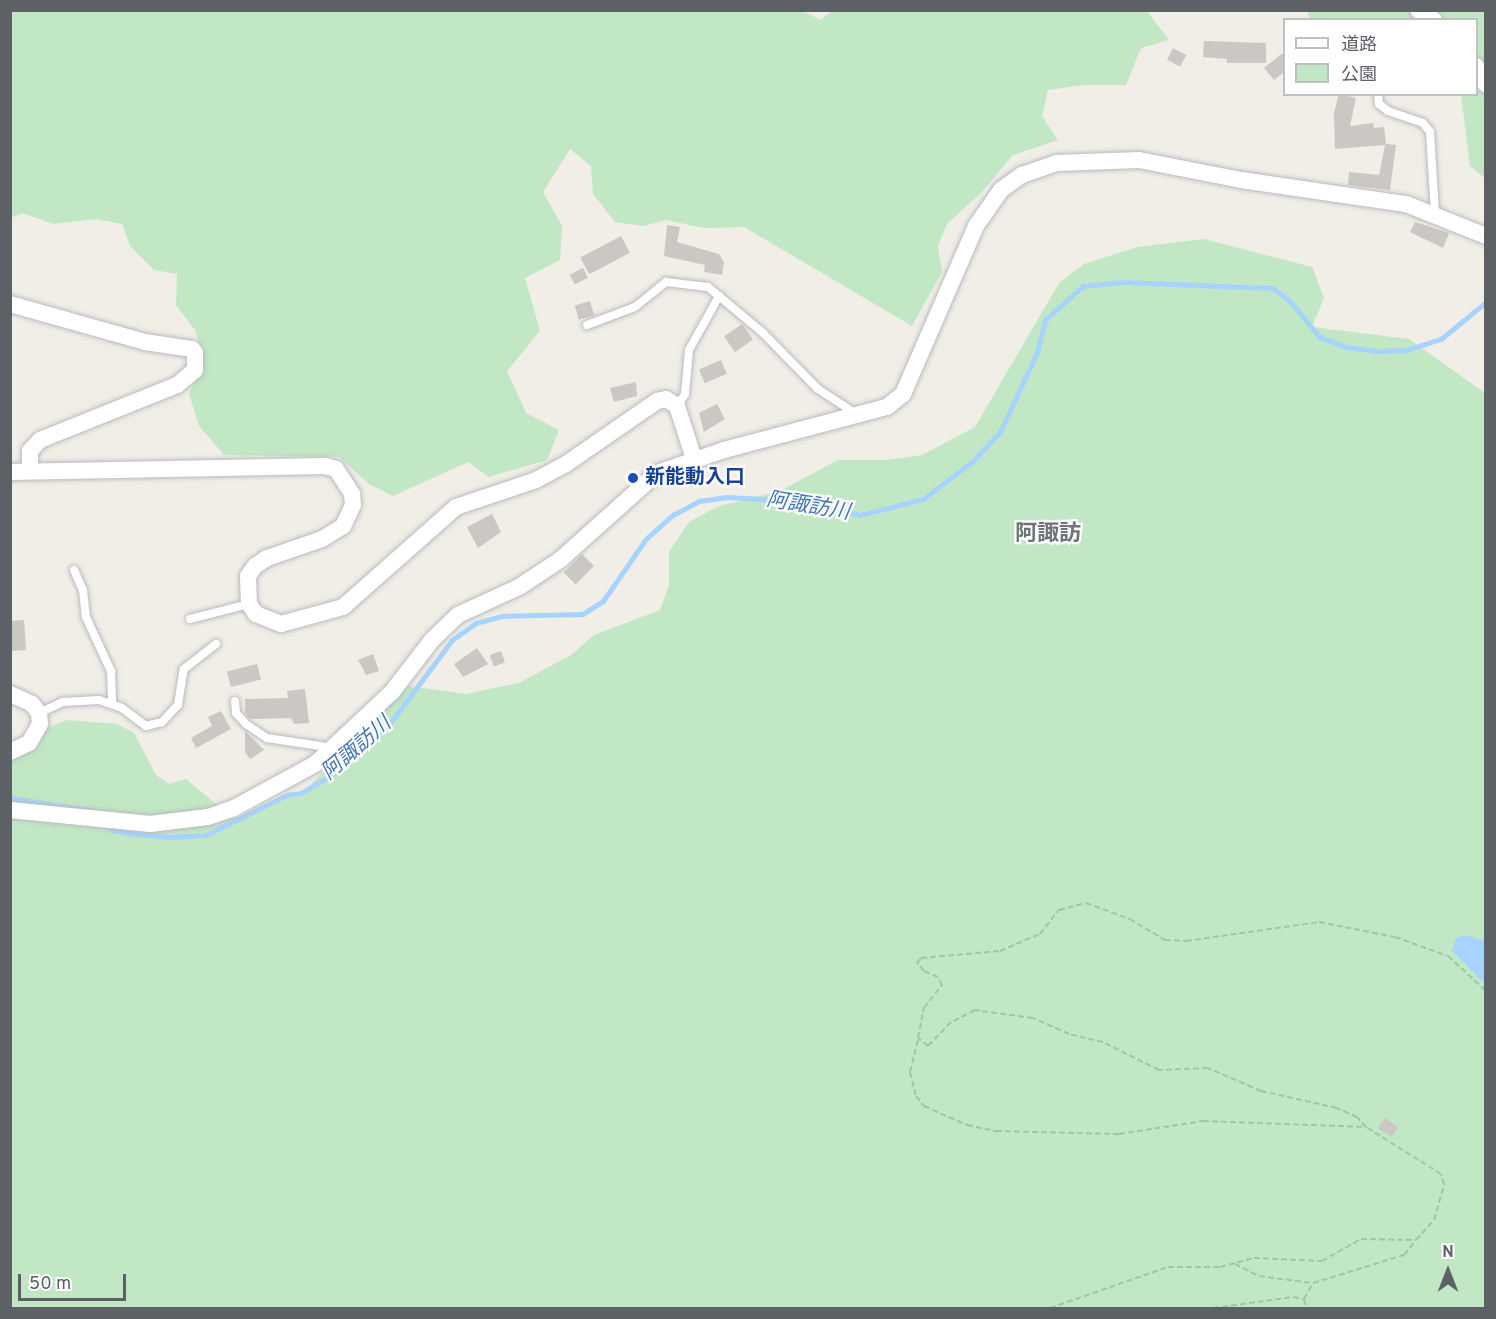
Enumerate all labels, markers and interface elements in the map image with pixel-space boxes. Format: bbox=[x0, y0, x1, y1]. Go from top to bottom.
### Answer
legend bbox=[1283, 18, 1478, 96]
text: 道路 bbox=[1341, 34, 1377, 57]
text: 公園 bbox=[1341, 64, 1377, 87]
place label: 新能動入口 bbox=[645, 466, 745, 490]
marker: 新能動入口 bbox=[626, 471, 640, 485]
water label: 阿諏訪川 bbox=[765, 488, 851, 526]
district label: 阿諏訪 bbox=[1015, 522, 1081, 548]
water label: 阿諏訪川 bbox=[317, 712, 397, 786]
north arrow bbox=[1418, 1241, 1478, 1301]
text: N bbox=[1442, 1243, 1454, 1263]
scale bar bbox=[21, 1262, 129, 1300]
text: 50 m bbox=[29, 1273, 71, 1296]

